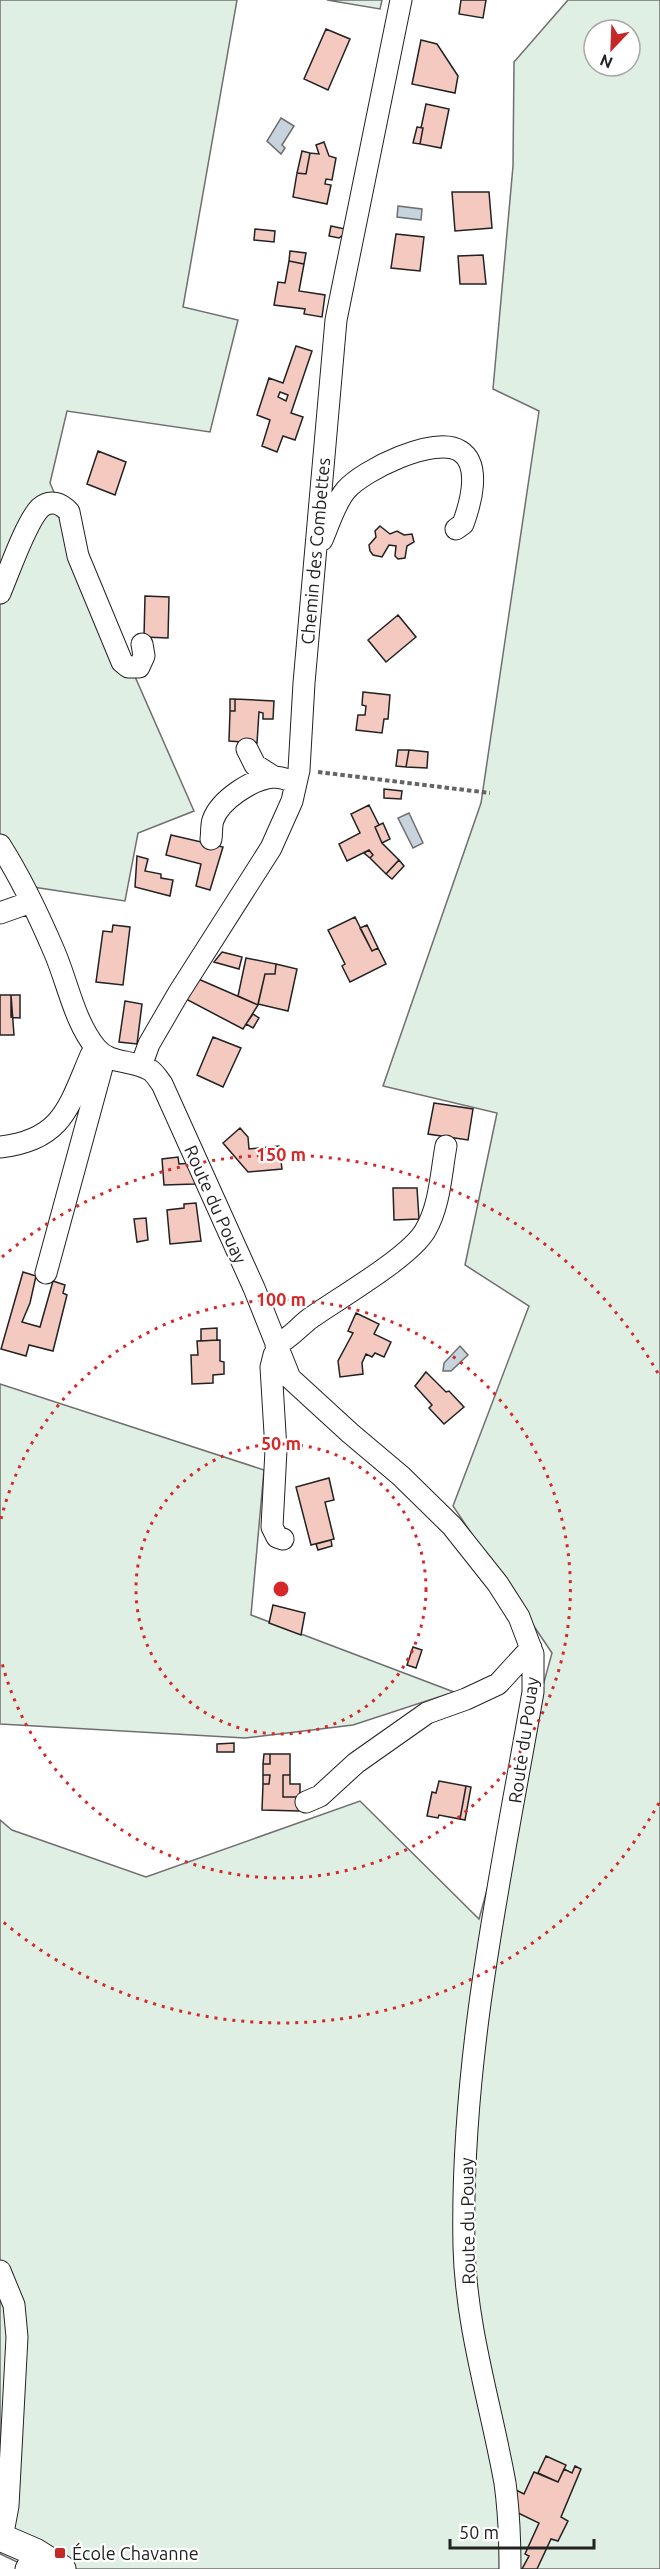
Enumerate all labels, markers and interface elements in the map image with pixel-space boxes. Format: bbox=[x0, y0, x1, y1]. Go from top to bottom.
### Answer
north arrow bbox=[582, 18, 642, 78]
text: N bbox=[597, 51, 615, 72]
street label: Chemin des Combettes bbox=[297, 457, 333, 645]
street label: Route du Pouay bbox=[181, 1142, 251, 1267]
text: 150 m bbox=[256, 1144, 306, 1164]
text: 100 m bbox=[256, 1289, 306, 1309]
text: 50 m bbox=[261, 1433, 301, 1453]
centre of rings bbox=[271, 1579, 291, 1599]
street label: Route du Pouay bbox=[504, 1675, 542, 1804]
street label: Route du Pouay bbox=[456, 2157, 478, 2285]
scale bar bbox=[450, 2512, 594, 2550]
text: 50 m bbox=[459, 2522, 499, 2542]
place label: École Chavanne bbox=[72, 2542, 199, 2563]
marker: École Chavanne bbox=[53, 2546, 67, 2560]

